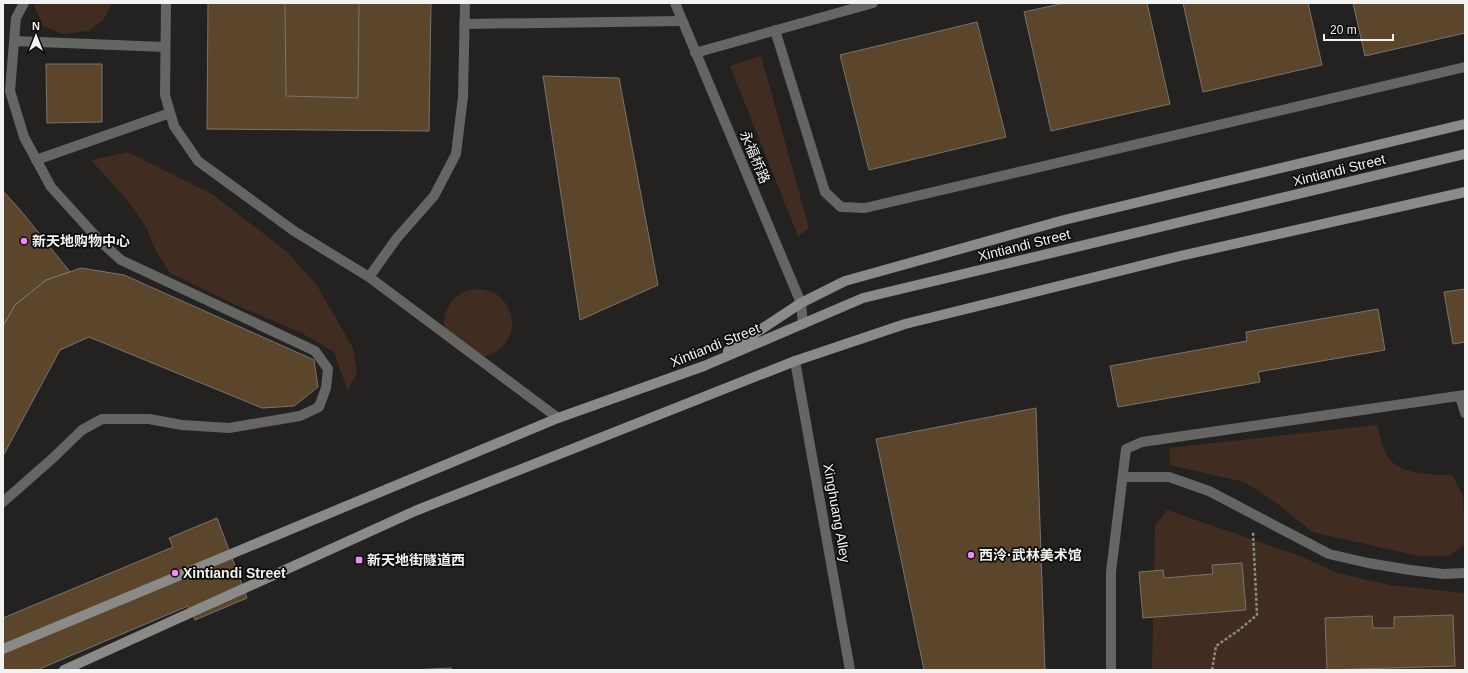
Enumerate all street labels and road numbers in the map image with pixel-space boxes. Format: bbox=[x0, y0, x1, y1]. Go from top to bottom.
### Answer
street label: 永福桥路 bbox=[737, 128, 773, 186]
street label: Xintiandi Street bbox=[1291, 151, 1387, 189]
street label: Xintiandi Street bbox=[976, 226, 1072, 264]
street label: Xintiandi Street bbox=[668, 320, 762, 370]
street label: Xinghuang Alley bbox=[820, 462, 854, 564]

